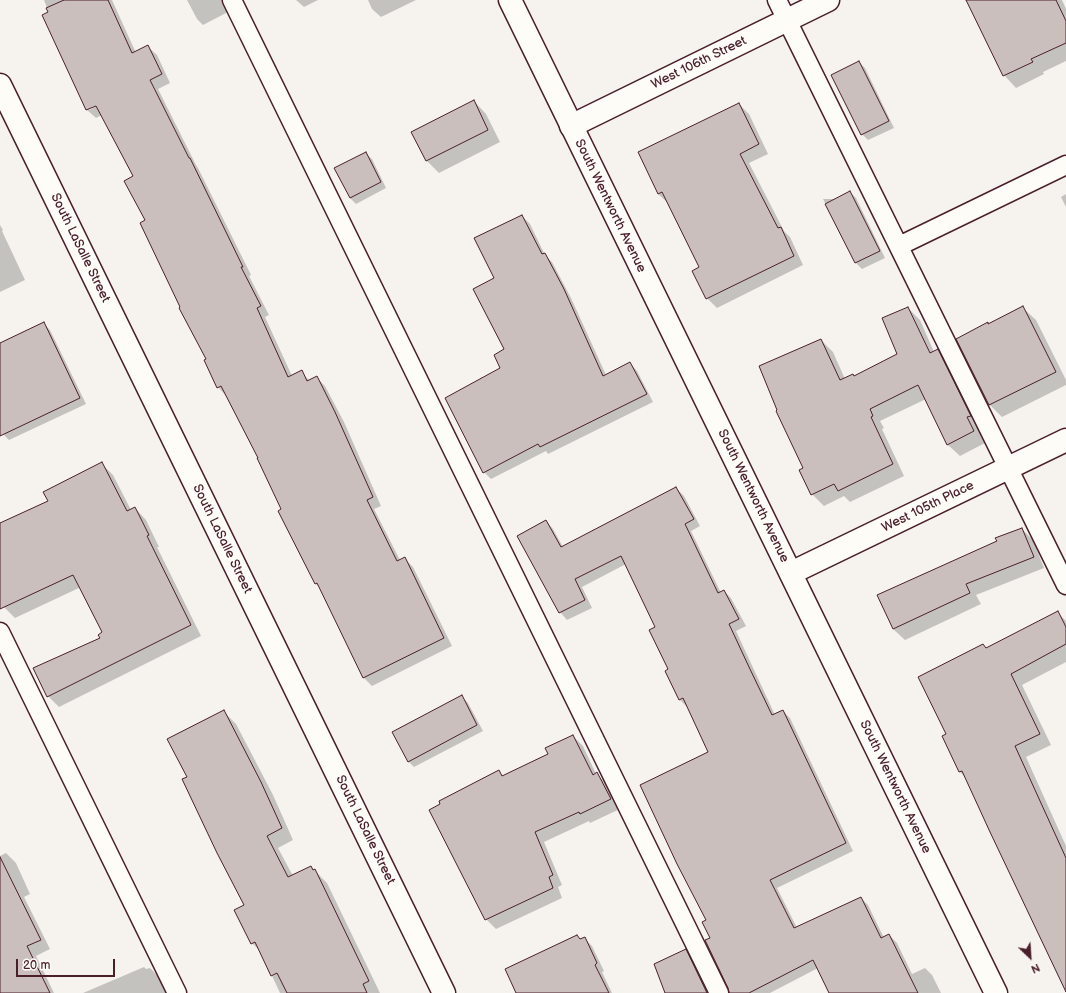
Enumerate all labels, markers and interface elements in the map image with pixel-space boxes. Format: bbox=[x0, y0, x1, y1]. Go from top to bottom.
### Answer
street label: West 106th Street bbox=[649, 33, 749, 93]
street label: South Wentworth Avenue bbox=[571, 137, 649, 275]
street label: South LaSalle Street bbox=[47, 191, 113, 305]
street label: South Wentworth Avenue bbox=[714, 427, 792, 565]
street label: West 105th Place bbox=[879, 478, 977, 536]
street label: South LaSalle Street bbox=[189, 482, 255, 596]
street label: South Wentworth Avenue bbox=[856, 718, 934, 856]
street label: South LaSalle Street bbox=[332, 773, 398, 887]
north arrow bbox=[1010, 937, 1050, 977]
scale bar bbox=[18, 951, 117, 977]
text: 20 m bbox=[23, 958, 50, 973]
text: N bbox=[1029, 961, 1042, 976]

